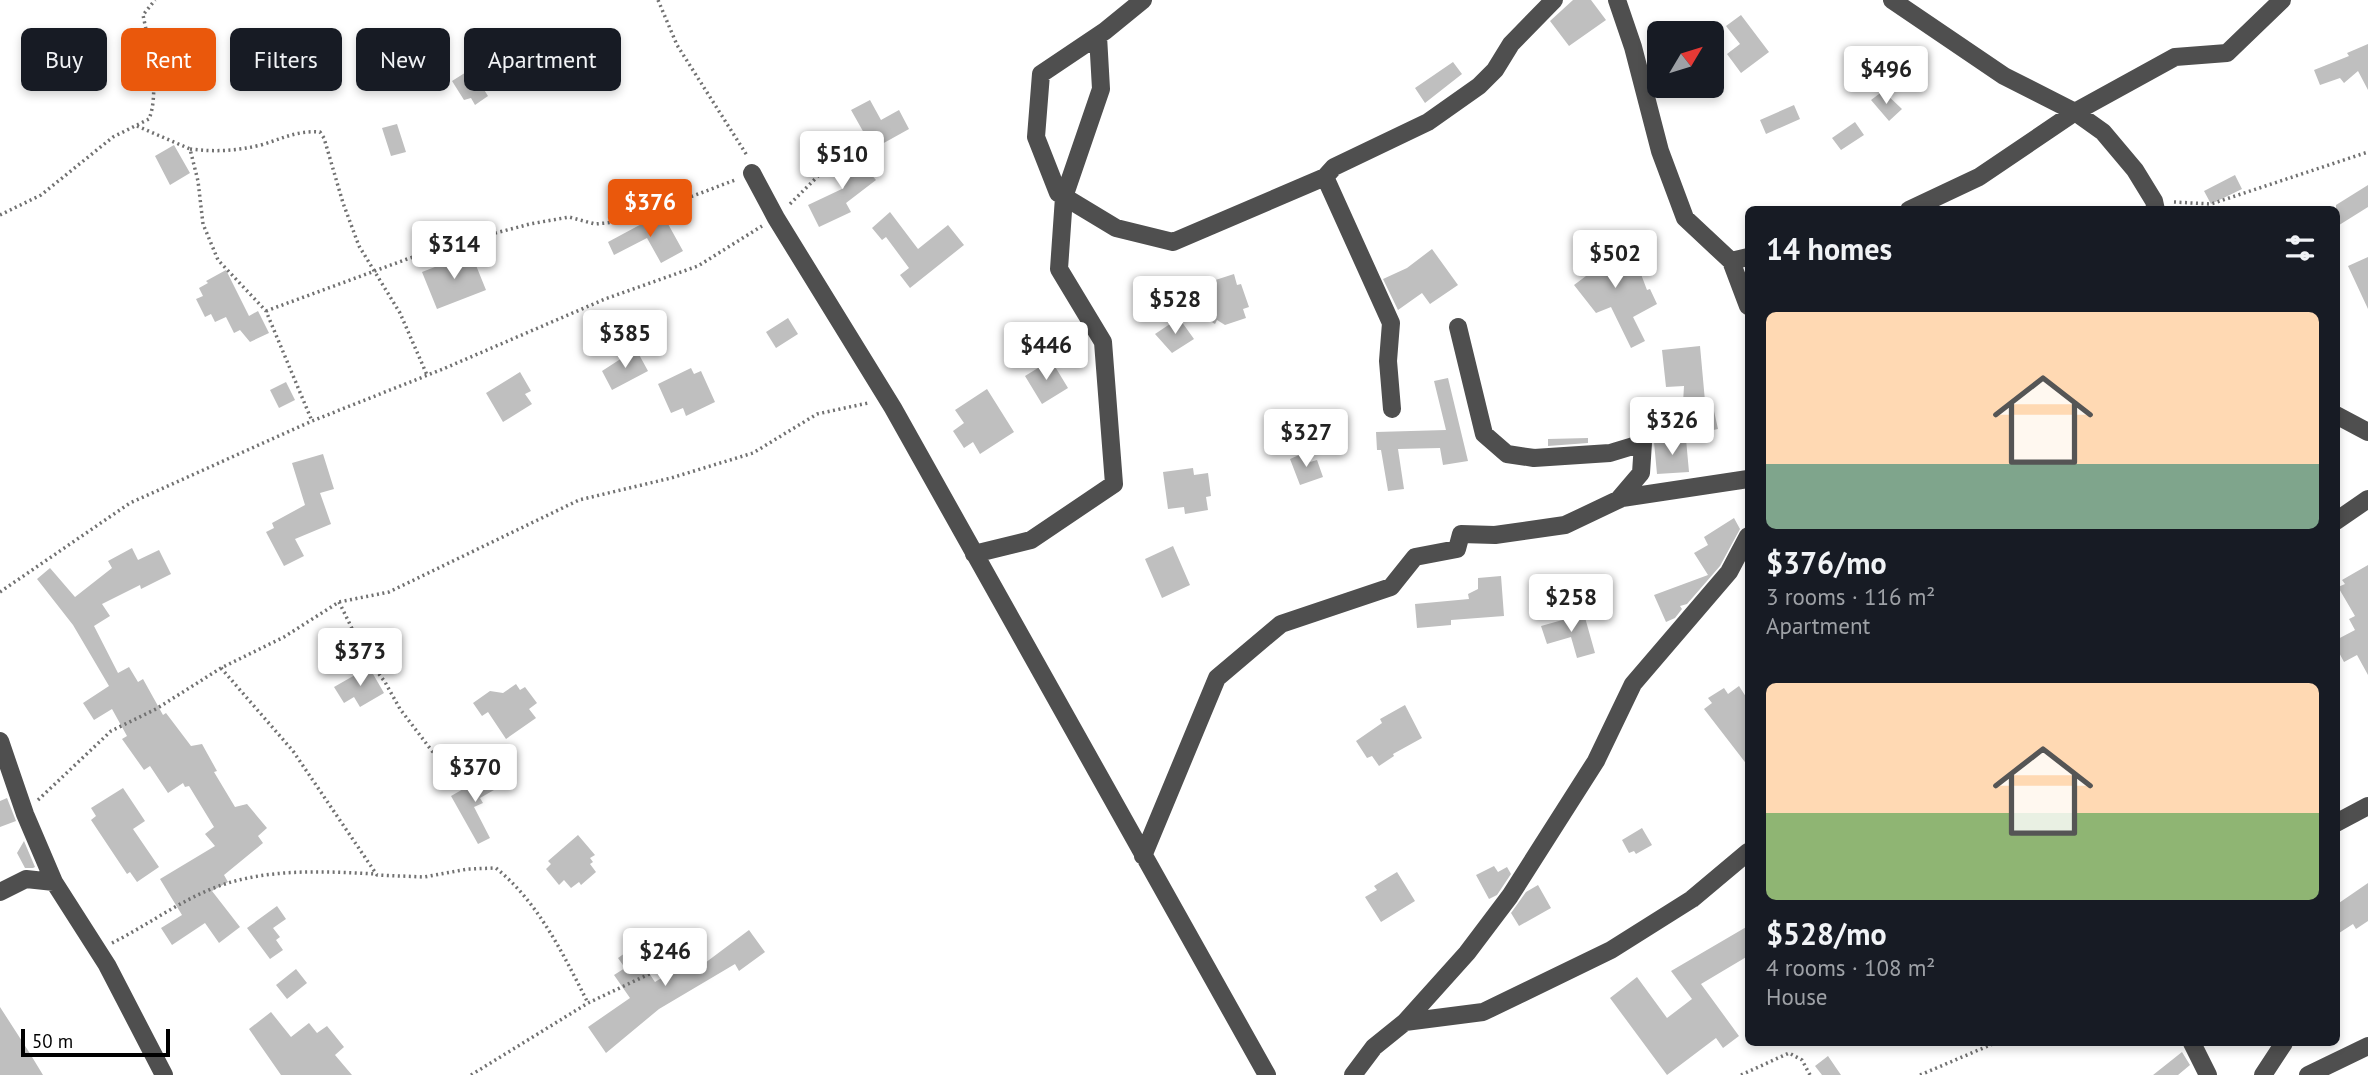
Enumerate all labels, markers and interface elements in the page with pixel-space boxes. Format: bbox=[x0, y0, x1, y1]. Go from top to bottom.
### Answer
north arrow bbox=[1647, 21, 1724, 98]
map controls bbox=[1647, 21, 1724, 98]
chip: Buy bbox=[21, 28, 107, 91]
chip: Rent bbox=[121, 28, 216, 91]
chip: Filters bbox=[230, 28, 342, 91]
chip: New bbox=[356, 28, 450, 91]
chip: Apartment bbox=[464, 28, 621, 91]
pin: $496 bbox=[1845, 46, 1927, 106]
text: $496 bbox=[1860, 54, 1912, 83]
pin: $510 bbox=[801, 132, 883, 191]
text: $510 bbox=[816, 139, 868, 168]
pin: $376 bbox=[609, 180, 691, 239]
text: $376 bbox=[624, 187, 676, 216]
pin: $314 bbox=[413, 222, 495, 281]
text: $314 bbox=[428, 229, 480, 258]
text: 14 homes bbox=[1766, 229, 1892, 268]
icon: filters bbox=[2281, 229, 2319, 267]
pin: $502 bbox=[1574, 230, 1656, 290]
text: $502 bbox=[1589, 238, 1641, 267]
pin: $528 bbox=[1134, 276, 1216, 336]
text: $528 bbox=[1149, 284, 1201, 313]
pin: $385 bbox=[584, 310, 666, 370]
text: $385 bbox=[599, 318, 651, 347]
pin: $446 bbox=[1005, 322, 1087, 382]
text: $446 bbox=[1020, 330, 1072, 359]
icon: home bbox=[1980, 357, 2106, 483]
pin: $326 bbox=[1631, 398, 1713, 457]
text: $326 bbox=[1646, 405, 1698, 434]
pin: $327 bbox=[1265, 410, 1347, 469]
text: $327 bbox=[1280, 417, 1332, 446]
text: $376/mo bbox=[1766, 543, 1887, 582]
pin: $258 bbox=[1530, 574, 1612, 634]
text: $258 bbox=[1545, 582, 1597, 611]
text: 3 rooms · 116 m² bbox=[1766, 582, 1935, 611]
text: Apartment bbox=[1766, 611, 1870, 640]
pin: $373 bbox=[319, 628, 401, 688]
text: $373 bbox=[334, 636, 386, 665]
icon: home bbox=[1980, 728, 2106, 854]
pin: $370 bbox=[434, 744, 516, 804]
text: $370 bbox=[449, 752, 501, 781]
text: $528/mo bbox=[1766, 914, 1887, 953]
pin: $246 bbox=[624, 928, 706, 988]
text: $246 bbox=[639, 936, 691, 965]
text: 4 rooms · 108 m² bbox=[1766, 953, 1935, 982]
text: House bbox=[1766, 982, 1828, 1011]
scale bar bbox=[21, 1026, 170, 1058]
text: 50 m bbox=[32, 1029, 73, 1053]

